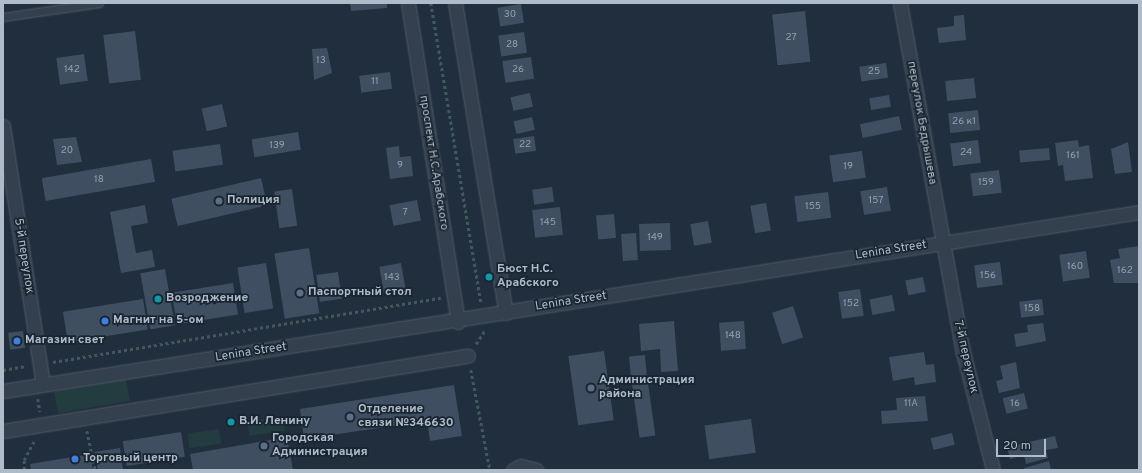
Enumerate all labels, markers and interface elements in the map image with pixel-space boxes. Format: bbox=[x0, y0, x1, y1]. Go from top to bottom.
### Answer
house number: 30 bbox=[504, 9, 516, 21]
house number: 27 bbox=[785, 32, 797, 44]
house number: 28 bbox=[506, 39, 518, 51]
house number: 13 bbox=[316, 55, 326, 67]
street label: переулок Бедрышева bbox=[903, 60, 939, 186]
house number: 142 bbox=[64, 64, 80, 76]
house number: 26 bbox=[512, 64, 524, 76]
house number: 25 bbox=[868, 66, 880, 78]
house number: 11 bbox=[371, 76, 379, 88]
street label: проспект Н.С.Арабского bbox=[415, 94, 451, 232]
house number: 26 к1 bbox=[952, 116, 976, 128]
house number: 22 bbox=[519, 139, 531, 151]
house number: 139 bbox=[269, 140, 285, 152]
house number: 20 bbox=[61, 145, 73, 157]
house number: 24 bbox=[960, 147, 972, 159]
house number: 161 bbox=[1066, 150, 1080, 162]
house number: 9 bbox=[397, 160, 403, 172]
house number: 19 bbox=[843, 161, 853, 173]
house number: 18 bbox=[94, 174, 104, 186]
house number: 159 bbox=[978, 177, 994, 189]
place label: Полиция bbox=[227, 194, 280, 208]
house number: 157 bbox=[868, 195, 884, 207]
marker: Полиция bbox=[214, 196, 224, 206]
house number: 155 bbox=[805, 201, 821, 213]
house number: 7 bbox=[402, 207, 408, 219]
street label: 5-й переулок bbox=[10, 217, 36, 295]
house number: 145 bbox=[540, 217, 556, 229]
house number: 149 bbox=[647, 232, 663, 244]
street label: Lenina Street bbox=[854, 238, 928, 264]
house number: 160 bbox=[1067, 261, 1083, 273]
place label: Бюст Н.С. Арабского bbox=[497, 263, 559, 291]
house number: 162 bbox=[1117, 265, 1133, 277]
house number: 156 bbox=[980, 270, 996, 282]
house number: 143 bbox=[384, 272, 400, 284]
marker: Бюст Н.С. Арабского bbox=[484, 272, 494, 282]
place label: Паспортный стол bbox=[308, 286, 412, 300]
marker: Паспортный стол bbox=[295, 288, 305, 298]
street label: Lenina Street bbox=[534, 289, 608, 315]
place label: Возроджение bbox=[166, 292, 248, 306]
marker: Возроджение bbox=[153, 294, 163, 304]
house number: 152 bbox=[843, 298, 859, 310]
house number: 158 bbox=[1024, 303, 1040, 315]
place label: Магнит на 5-ом bbox=[113, 314, 204, 328]
marker: Магнит на 5-ом bbox=[100, 316, 110, 326]
street label: 7-й переулок bbox=[950, 319, 980, 395]
house number: 148 bbox=[725, 330, 741, 342]
place label: Магазин свет bbox=[25, 334, 104, 348]
marker: Магазин свет bbox=[12, 336, 22, 346]
street label: Lenina Street bbox=[214, 340, 288, 366]
place label: Администрация района bbox=[599, 374, 695, 402]
marker: Администрация района bbox=[586, 383, 596, 393]
house number: 11А bbox=[904, 398, 918, 410]
house number: 16 bbox=[1010, 398, 1020, 410]
place label: Отделение связи №346630 bbox=[358, 403, 454, 431]
marker: Отделение связи №346630 bbox=[345, 412, 355, 422]
place label: В.И. Ленину bbox=[239, 415, 310, 429]
marker: В.И. Ленину bbox=[226, 417, 236, 427]
scale bar bbox=[998, 431, 1048, 457]
place label: Городская Администрация bbox=[272, 432, 368, 460]
text: 20 m bbox=[1003, 438, 1031, 454]
marker: Городская Администрация bbox=[259, 441, 269, 451]
place label: Торговый центр bbox=[83, 452, 178, 466]
marker: Торговый центр bbox=[70, 454, 80, 464]

